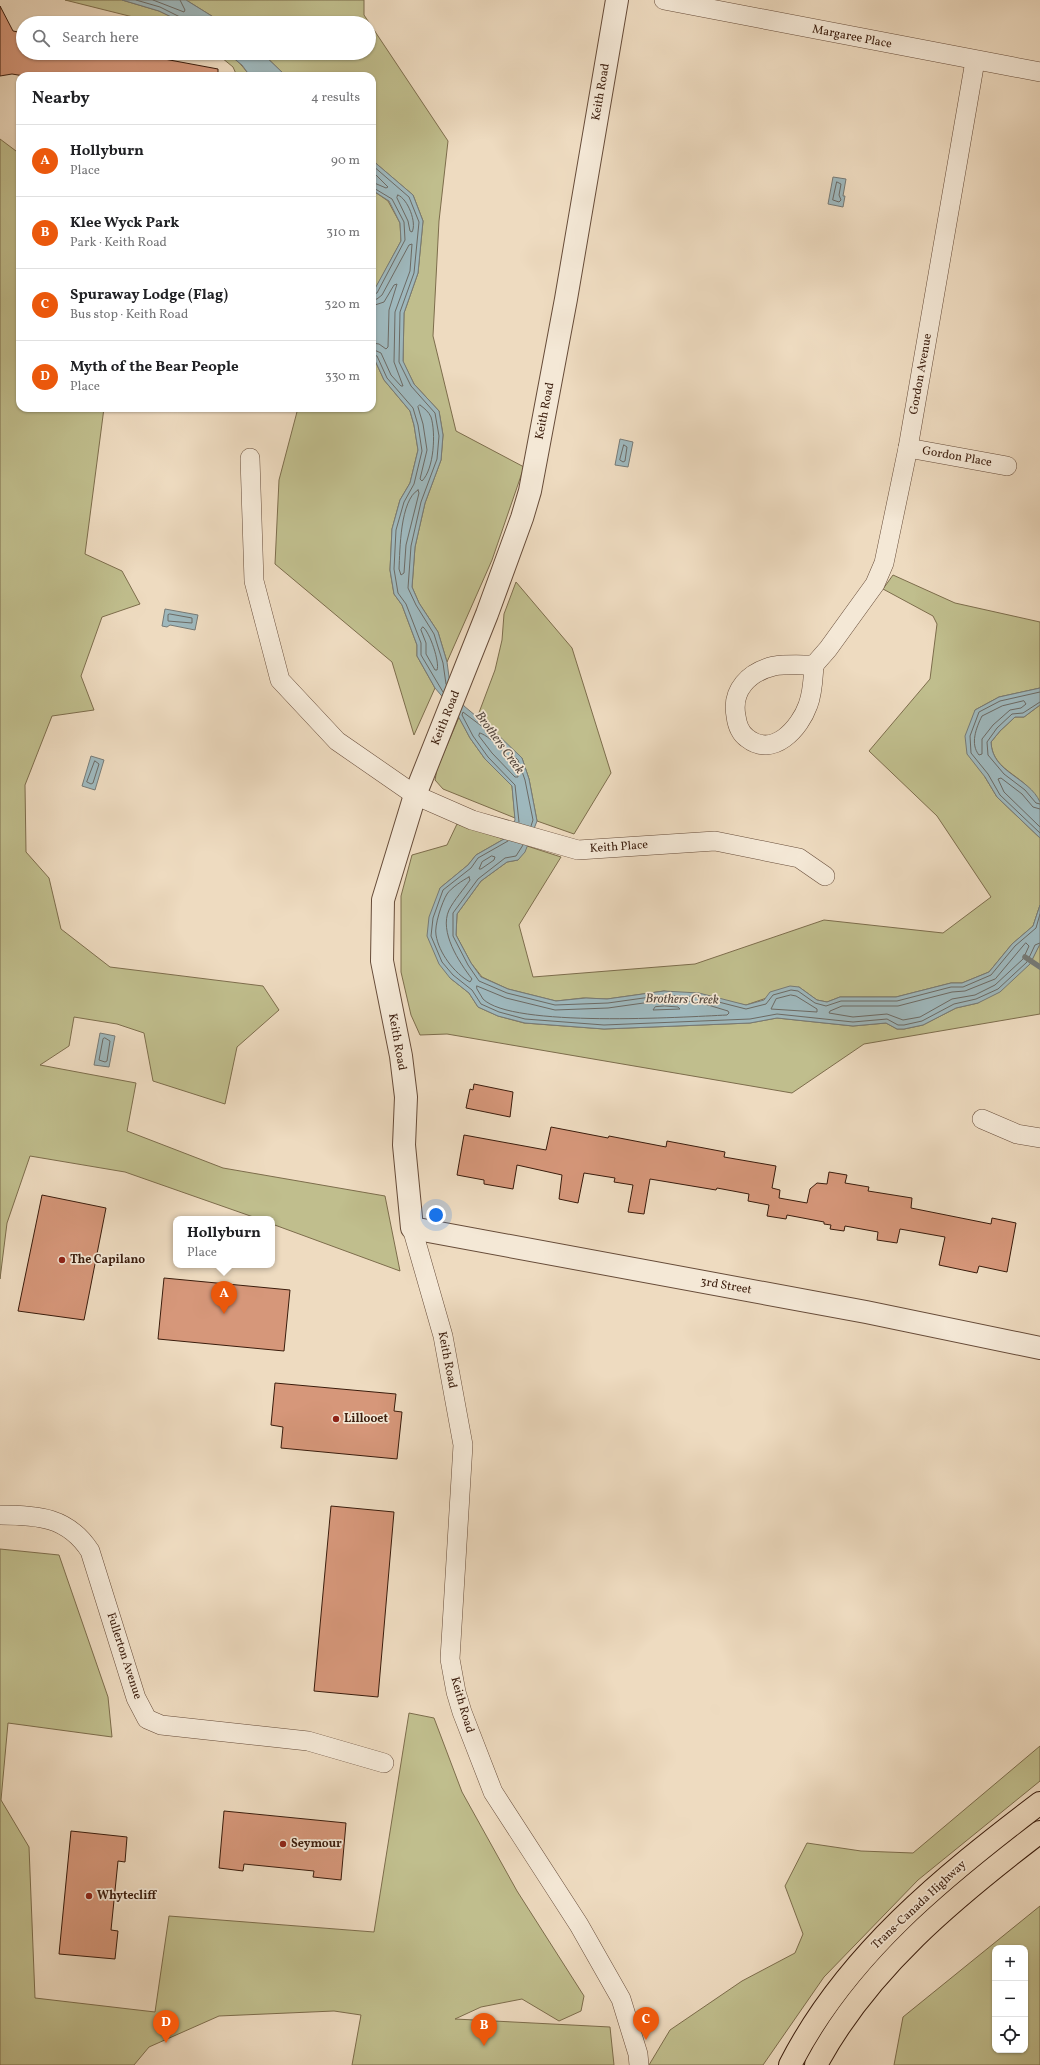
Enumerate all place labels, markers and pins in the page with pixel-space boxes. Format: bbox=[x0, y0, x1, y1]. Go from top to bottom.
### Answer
place label: The Capilano bbox=[70, 1252, 145, 1268]
marker: The Capilano bbox=[57, 1255, 67, 1265]
pin: A bbox=[211, 1281, 237, 1314]
place label: Lillooet bbox=[344, 1411, 388, 1427]
marker: Lillooet bbox=[331, 1414, 341, 1424]
place label: Seymour bbox=[291, 1836, 342, 1852]
marker: Seymour bbox=[278, 1839, 288, 1849]
place label: Whytecliff bbox=[97, 1888, 157, 1904]
marker: Whytecliff bbox=[84, 1891, 94, 1901]
pin: C bbox=[633, 2007, 659, 2040]
pin: D bbox=[153, 2010, 179, 2043]
pin: B bbox=[471, 2013, 497, 2046]

